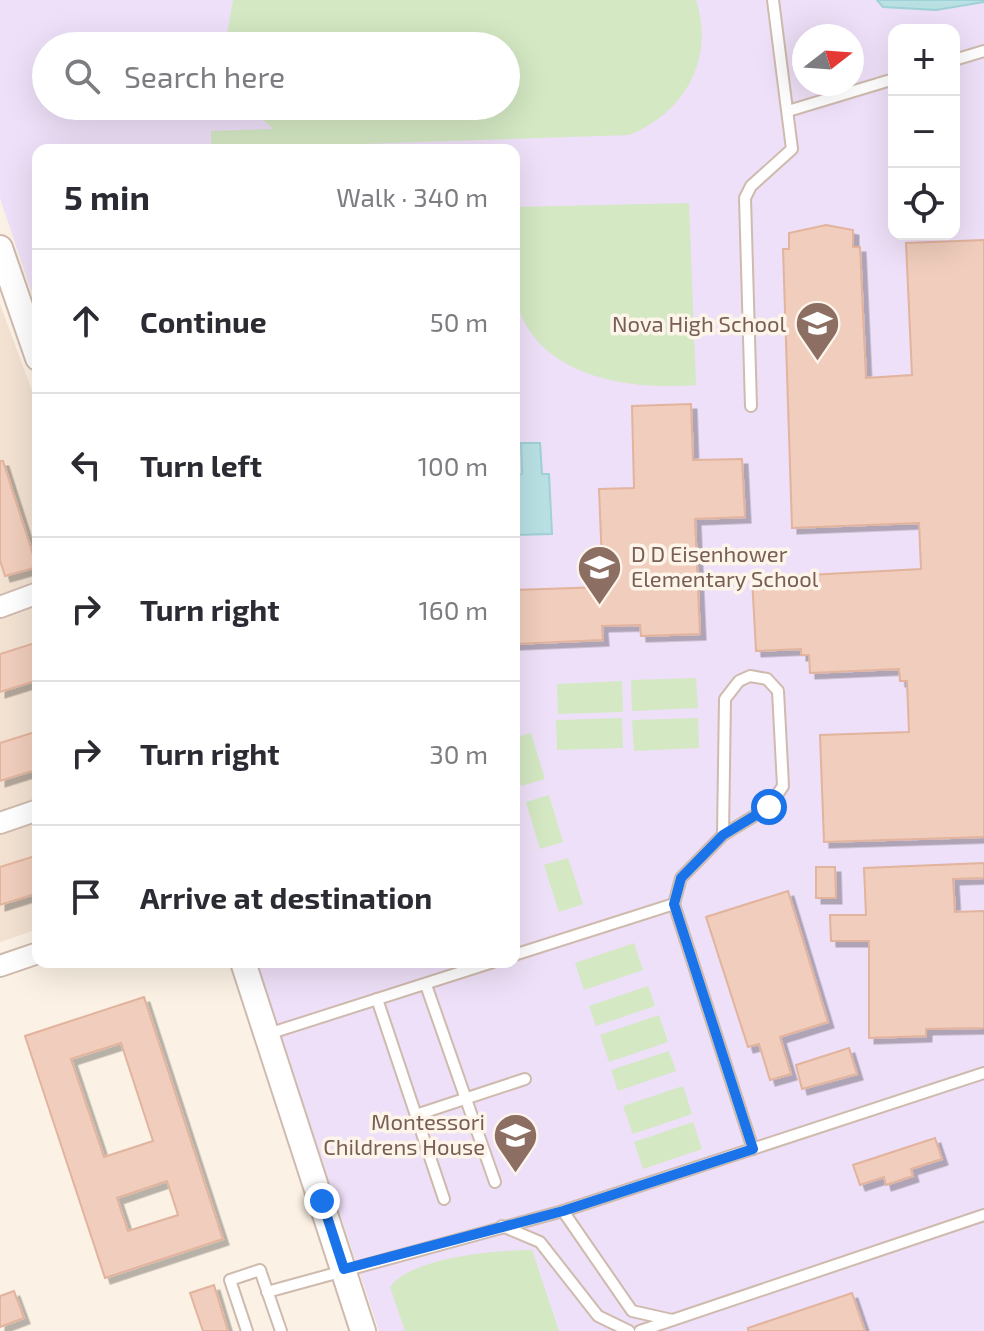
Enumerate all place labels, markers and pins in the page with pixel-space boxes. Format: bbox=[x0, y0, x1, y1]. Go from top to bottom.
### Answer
school or university icon: Nova High School bbox=[793, 300, 841, 363]
place label: Nova High School bbox=[612, 310, 786, 336]
place label: D D Eisenhower Elementary School bbox=[631, 540, 819, 591]
school or university icon: D D Eisenhower Elementary School bbox=[576, 543, 624, 606]
place label: Montessori Childrens House bbox=[323, 1108, 485, 1159]
school or university icon: Montessori Childrens House bbox=[492, 1111, 540, 1174]

